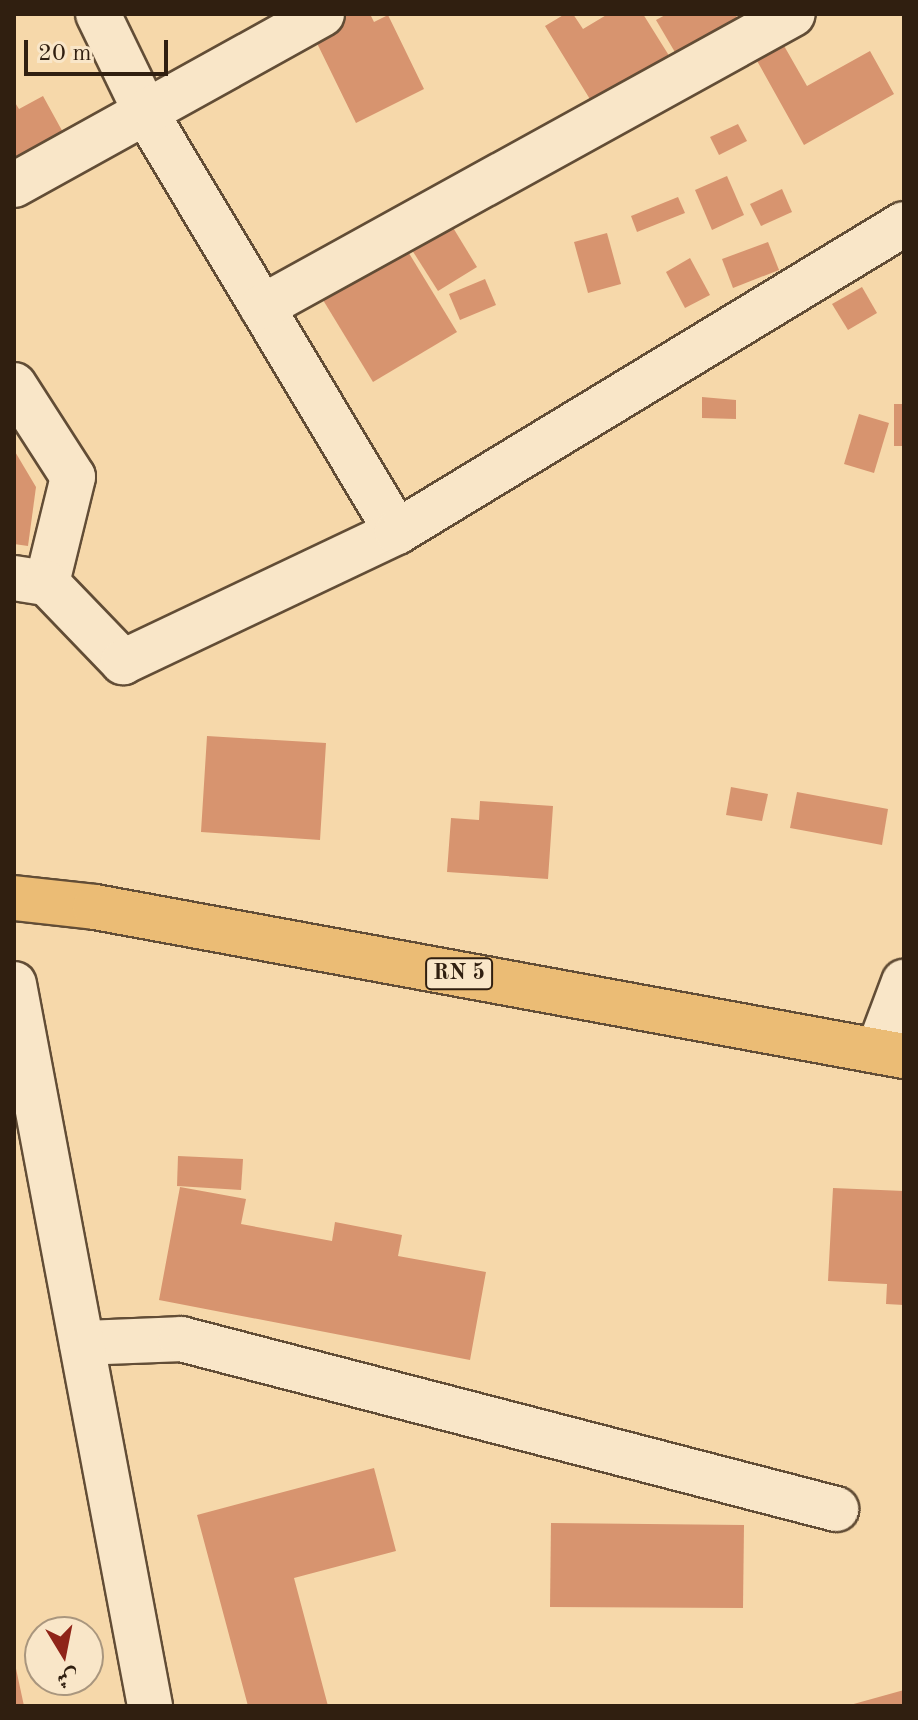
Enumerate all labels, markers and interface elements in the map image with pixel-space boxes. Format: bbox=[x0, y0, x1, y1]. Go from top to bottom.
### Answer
scale bar bbox=[28, 24, 172, 74]
text: 20 m bbox=[38, 42, 92, 66]
road number: RN 5 bbox=[425, 956, 493, 992]
north arrow bbox=[24, 1616, 104, 1696]
text: ش bbox=[55, 1665, 80, 1690]

